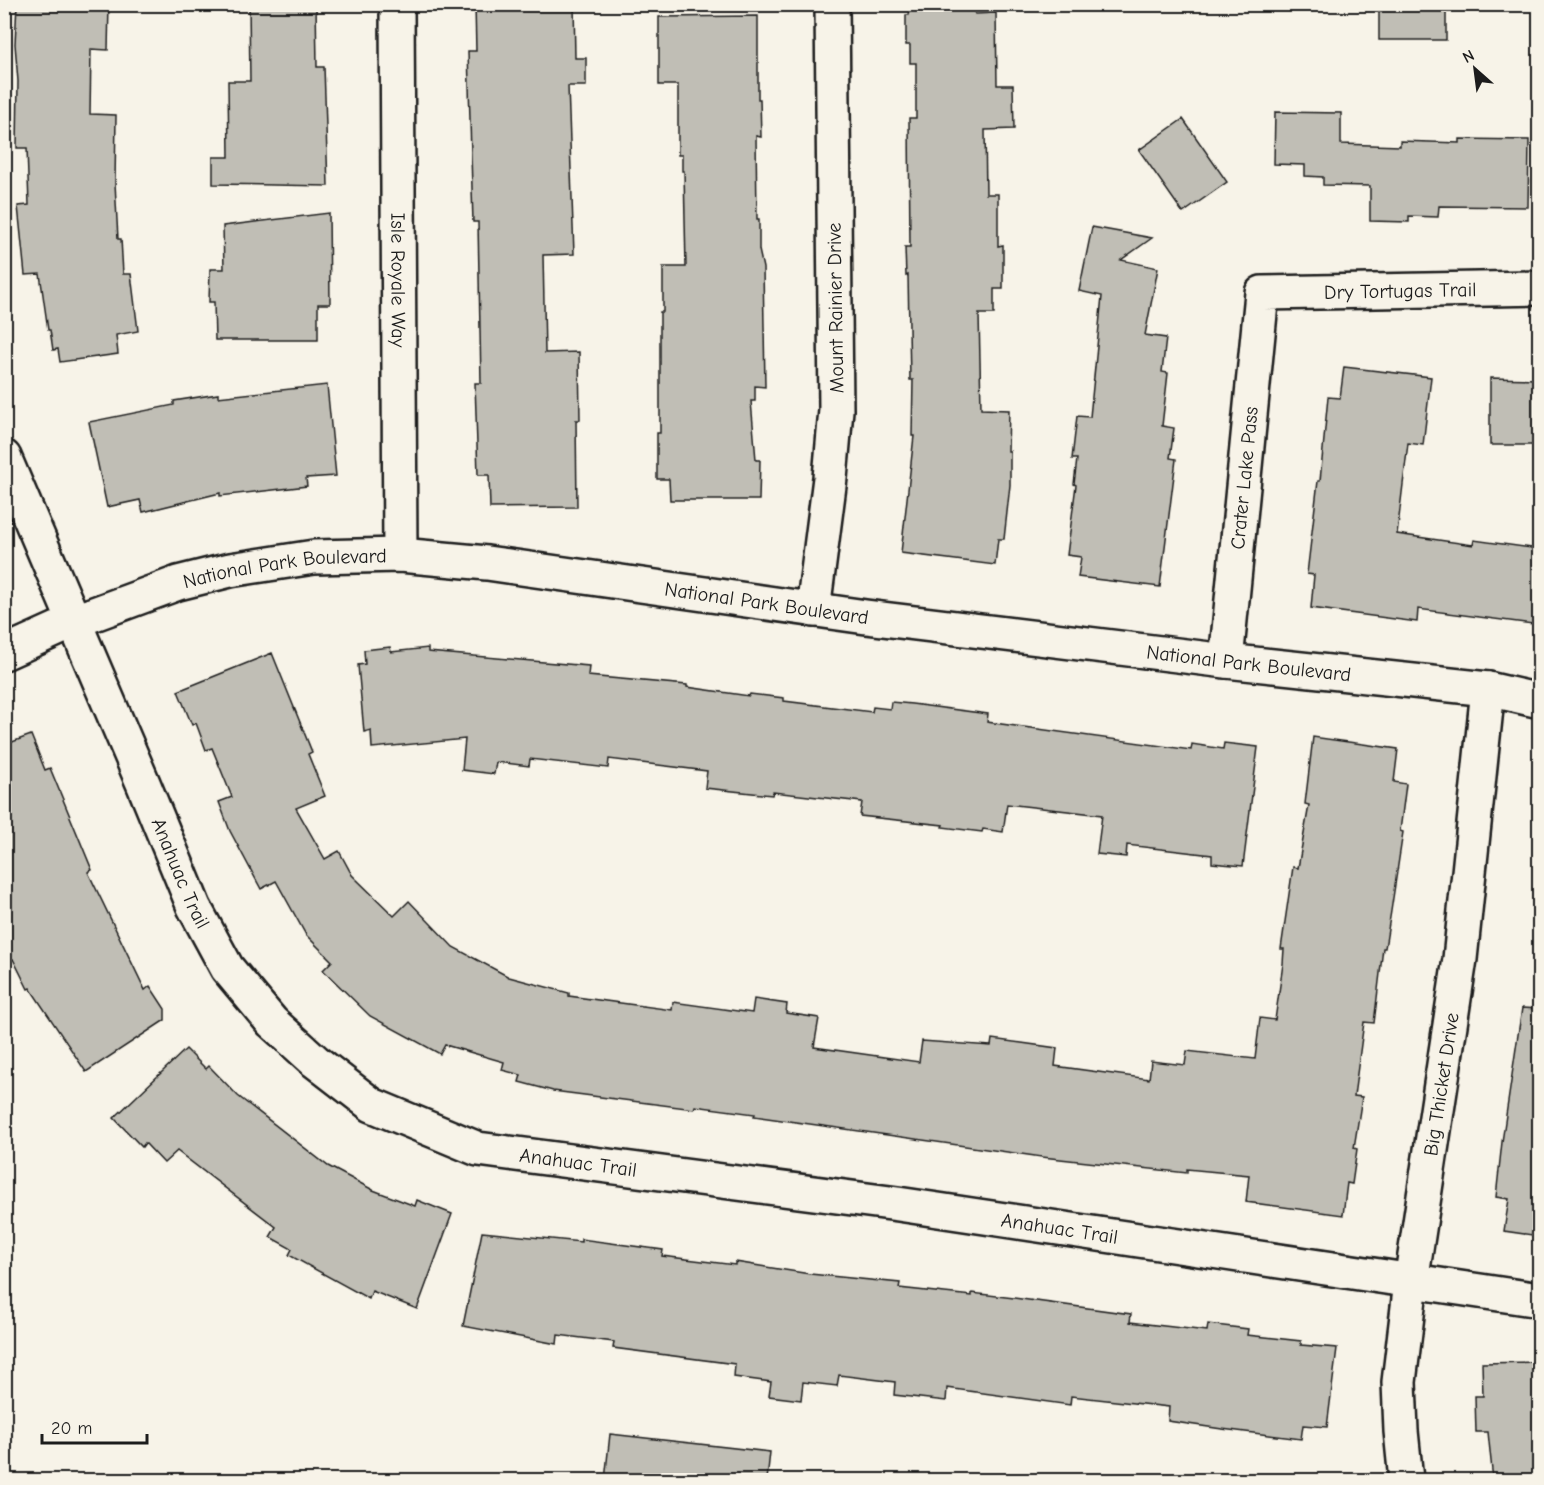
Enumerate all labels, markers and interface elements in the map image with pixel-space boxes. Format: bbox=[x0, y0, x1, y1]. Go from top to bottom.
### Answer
north arrow bbox=[1445, 39, 1505, 99]
text: N bbox=[1460, 46, 1477, 67]
street label: Isle Royale Way bbox=[386, 213, 410, 348]
street label: Mount Rainier Drive bbox=[823, 222, 848, 394]
street label: Dry Tortugas Trail bbox=[1324, 278, 1477, 304]
street label: Crater Lake Pass bbox=[1226, 405, 1263, 550]
street label: National Park Boulevard bbox=[181, 544, 387, 593]
street label: National Park Boulevard bbox=[663, 577, 870, 629]
street label: National Park Boulevard bbox=[1145, 640, 1352, 686]
street label: Anahuac Trail bbox=[147, 815, 214, 932]
street label: Big Thicket Drive bbox=[1419, 1011, 1464, 1157]
street label: Anahuac Trail bbox=[518, 1144, 638, 1182]
street label: Anahuac Trail bbox=[1000, 1209, 1120, 1249]
scale bar bbox=[42, 1407, 147, 1445]
text: 20 m bbox=[51, 1418, 92, 1439]

